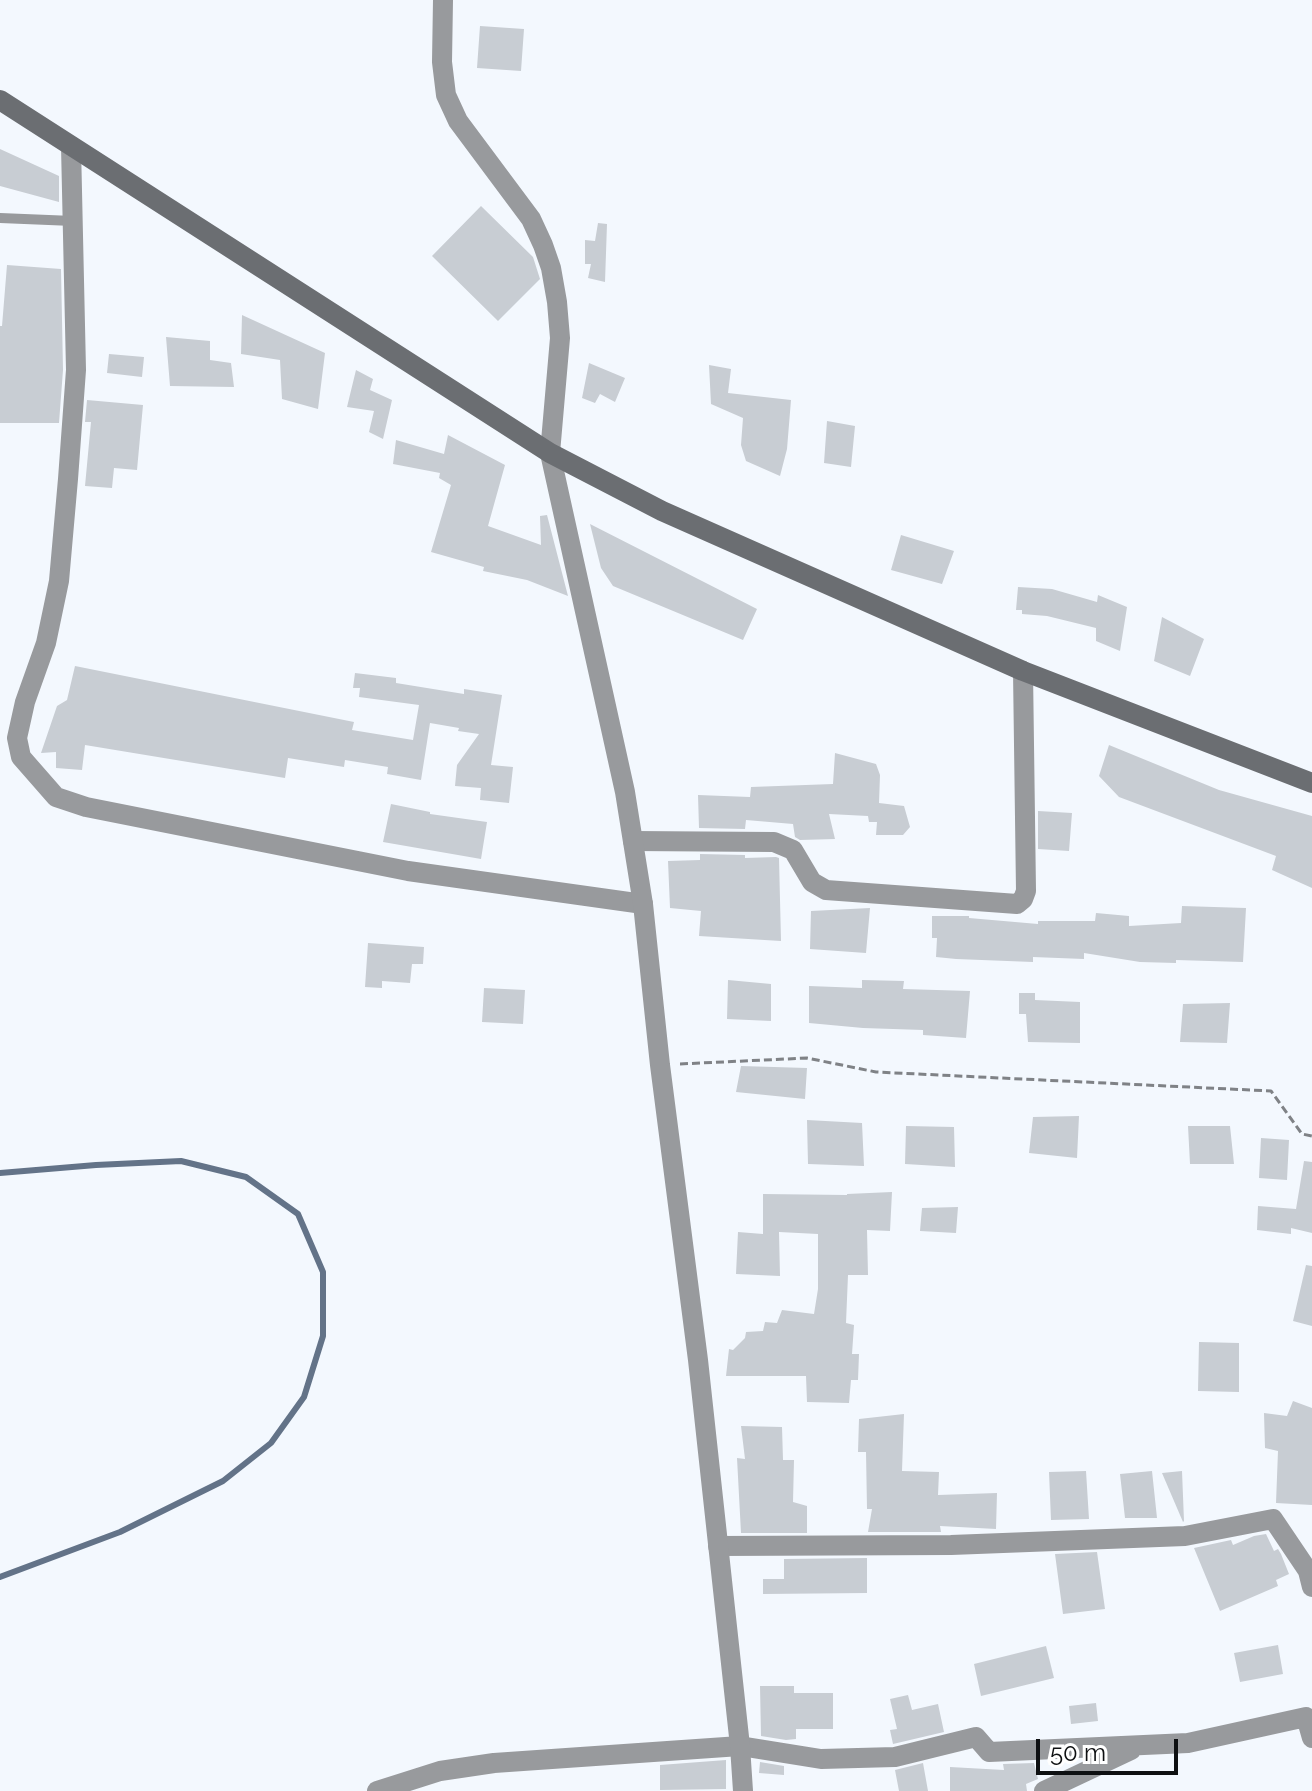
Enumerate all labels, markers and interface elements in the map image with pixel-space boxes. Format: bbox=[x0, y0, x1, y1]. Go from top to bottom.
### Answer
scale bar bbox=[1040, 1723, 1182, 1773]
text: 50 m bbox=[1050, 1738, 1106, 1767]

